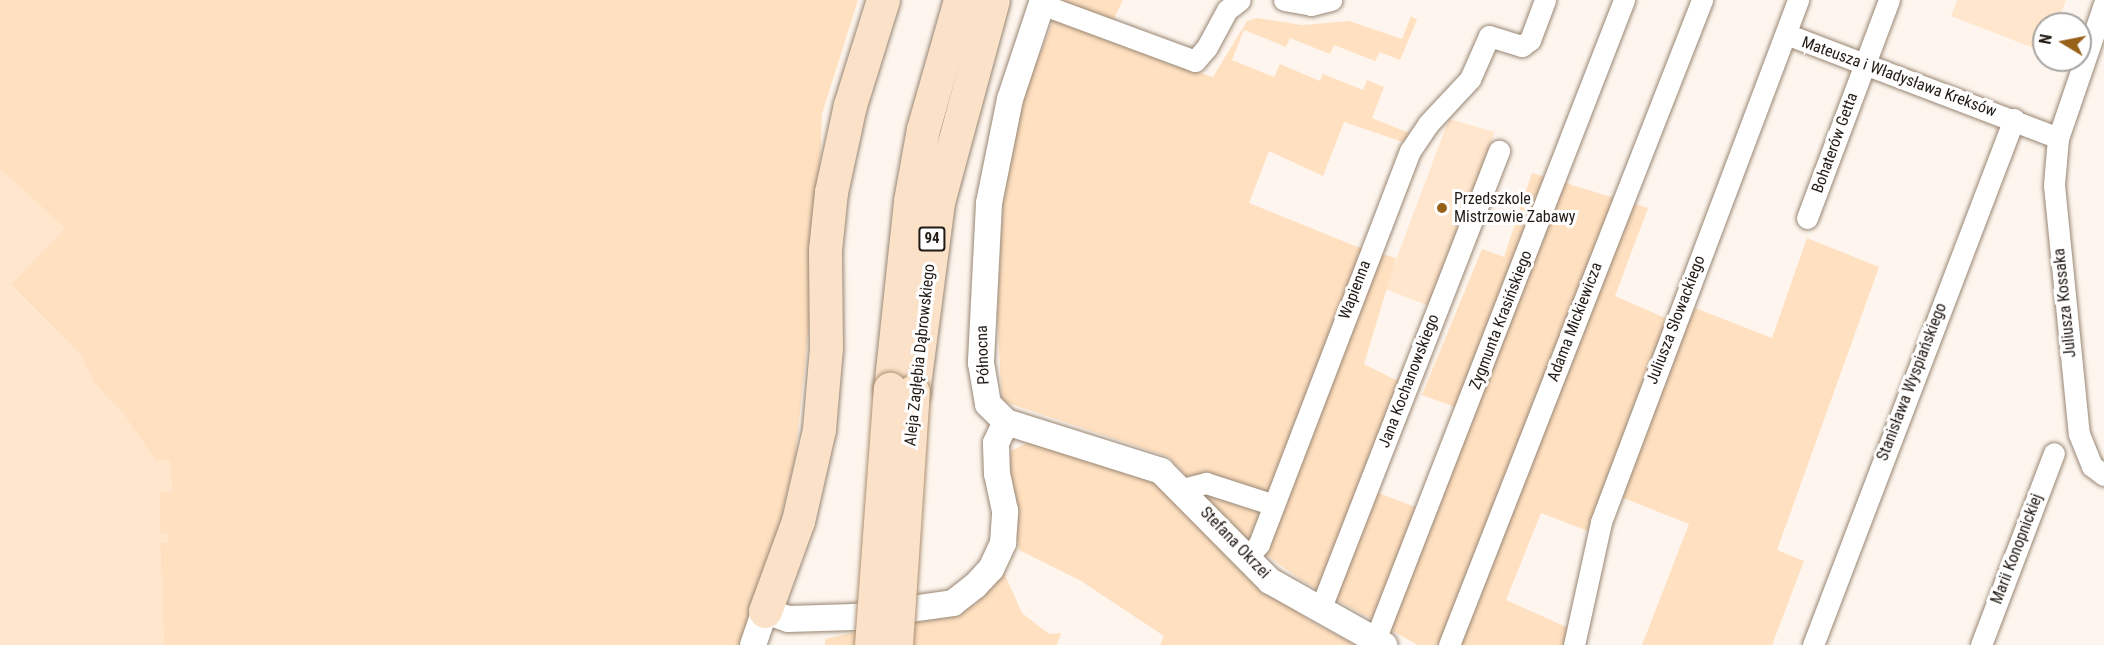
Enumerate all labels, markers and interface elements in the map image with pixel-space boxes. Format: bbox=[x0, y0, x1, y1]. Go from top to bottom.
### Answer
north arrow bbox=[2032, 12, 2092, 72]
street label: Mateusza i Władysława Kreksów bbox=[1799, 33, 1999, 121]
text: N bbox=[2036, 33, 2056, 46]
street label: Bohaterów Getta bbox=[1808, 90, 1862, 196]
place label: Przedszkole Mistrzowie Zabawy bbox=[1454, 189, 1575, 227]
marker: Przedszkole Mistrzowie Zabawy bbox=[1435, 201, 1449, 215]
road number: 94 bbox=[917, 227, 947, 251]
street label: Juliusza Kossaka bbox=[2050, 247, 2080, 359]
street label: Zygmunta Krasińskiego bbox=[1466, 248, 1536, 392]
street label: Juliusza Słowackiego bbox=[1643, 253, 1709, 387]
street label: Wapienna bbox=[1335, 258, 1375, 322]
street label: Adama Mickiewicza bbox=[1543, 260, 1607, 384]
street label: Aleja Zagłębia Dąbrowskiego bbox=[901, 263, 939, 447]
street label: Stanisława Wyspiańskiego bbox=[1873, 300, 1951, 464]
street label: Jana Kochanowskiego bbox=[1375, 311, 1443, 451]
street label: Północna bbox=[972, 325, 994, 385]
street label: Marii Konopnickiej bbox=[1987, 491, 2047, 607]
street label: Stefana Okrzei bbox=[1196, 503, 1274, 583]

